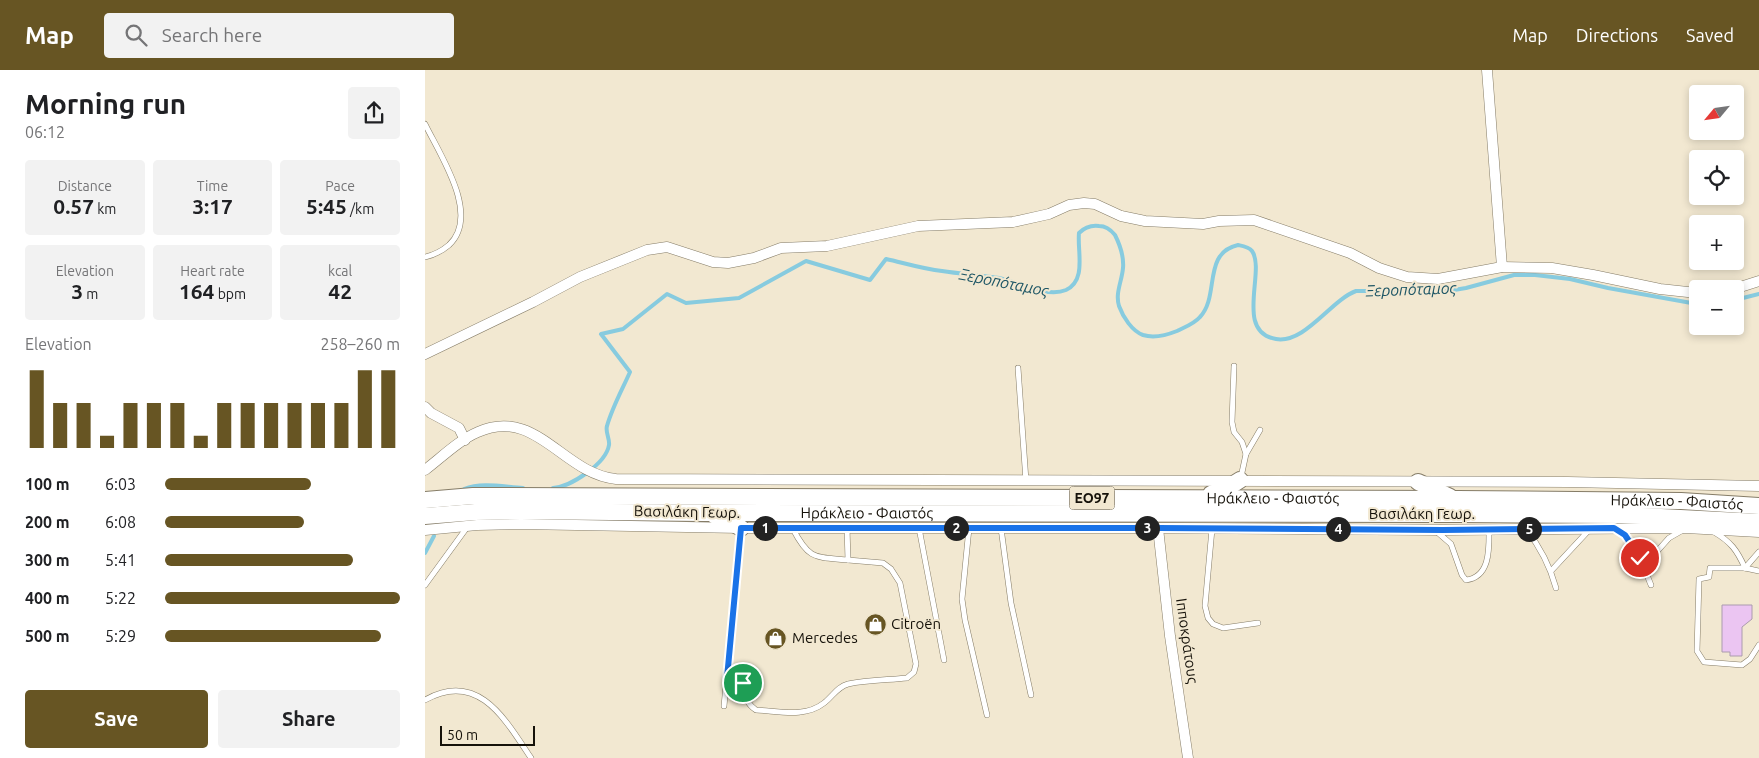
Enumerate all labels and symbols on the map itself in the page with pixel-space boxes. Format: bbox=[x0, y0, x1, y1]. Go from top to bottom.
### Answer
north arrow bbox=[1689, 85, 1744, 140]
water label: Ξεροπόταμος bbox=[957, 264, 1051, 301]
water label: Ξεροπόταμος bbox=[1364, 278, 1458, 301]
road number: ΕΟ97 bbox=[1069, 486, 1115, 509]
street label: Ηράκλειο - Φαιστός bbox=[1206, 489, 1339, 507]
street label: Ηράκλειο - Φαιστός bbox=[1610, 491, 1744, 513]
street label: Βασιλάκη Γεωρ. bbox=[634, 502, 740, 521]
street label: Ηράκλειο - Φαιστός bbox=[800, 504, 933, 521]
street label: Βασιλάκη Γεωρ. bbox=[1369, 505, 1475, 522]
pin: 1 bbox=[753, 516, 777, 540]
pin: 2 bbox=[943, 516, 969, 540]
pin: 3 bbox=[1135, 516, 1159, 540]
pin: 4 bbox=[1325, 516, 1351, 542]
pin: 5 bbox=[1517, 516, 1541, 542]
pin bbox=[1619, 537, 1661, 579]
street label: Ιπποκράτους bbox=[1173, 597, 1202, 685]
shop icon: Citroën bbox=[863, 612, 887, 636]
place label: Citroën bbox=[891, 615, 941, 632]
shop icon: Mercedes bbox=[764, 626, 788, 650]
place label: Mercedes bbox=[792, 629, 858, 646]
pin bbox=[722, 662, 764, 704]
scale bar bbox=[440, 723, 535, 746]

